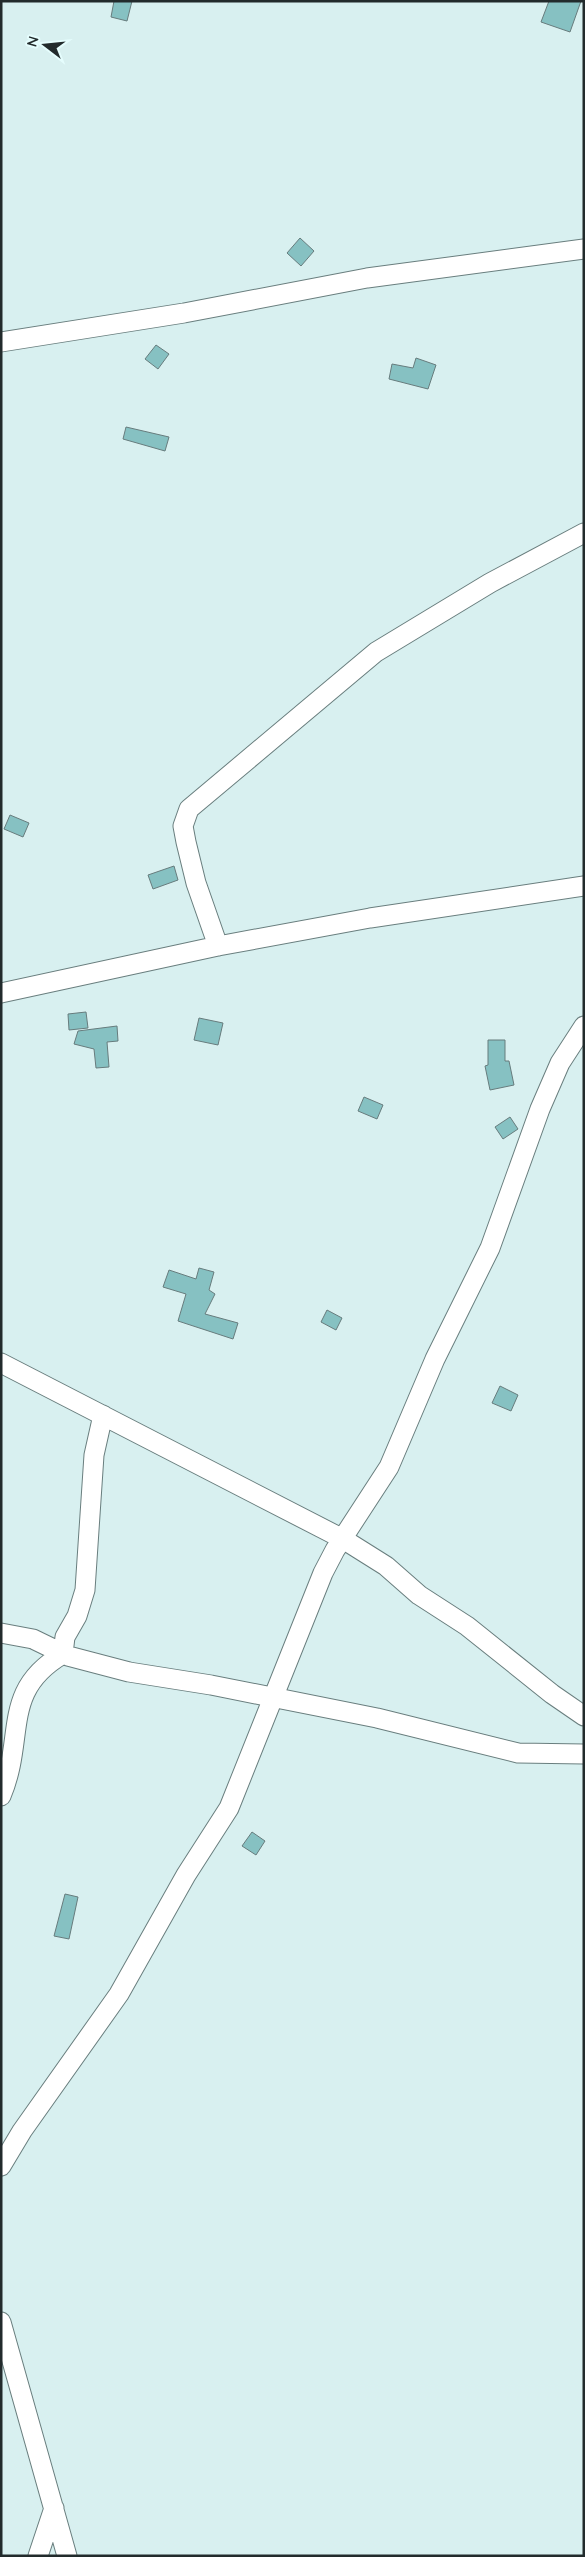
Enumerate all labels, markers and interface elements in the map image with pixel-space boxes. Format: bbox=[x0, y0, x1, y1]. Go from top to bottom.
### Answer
north arrow bbox=[20, 20, 70, 70]
text: N bbox=[22, 34, 43, 49]

